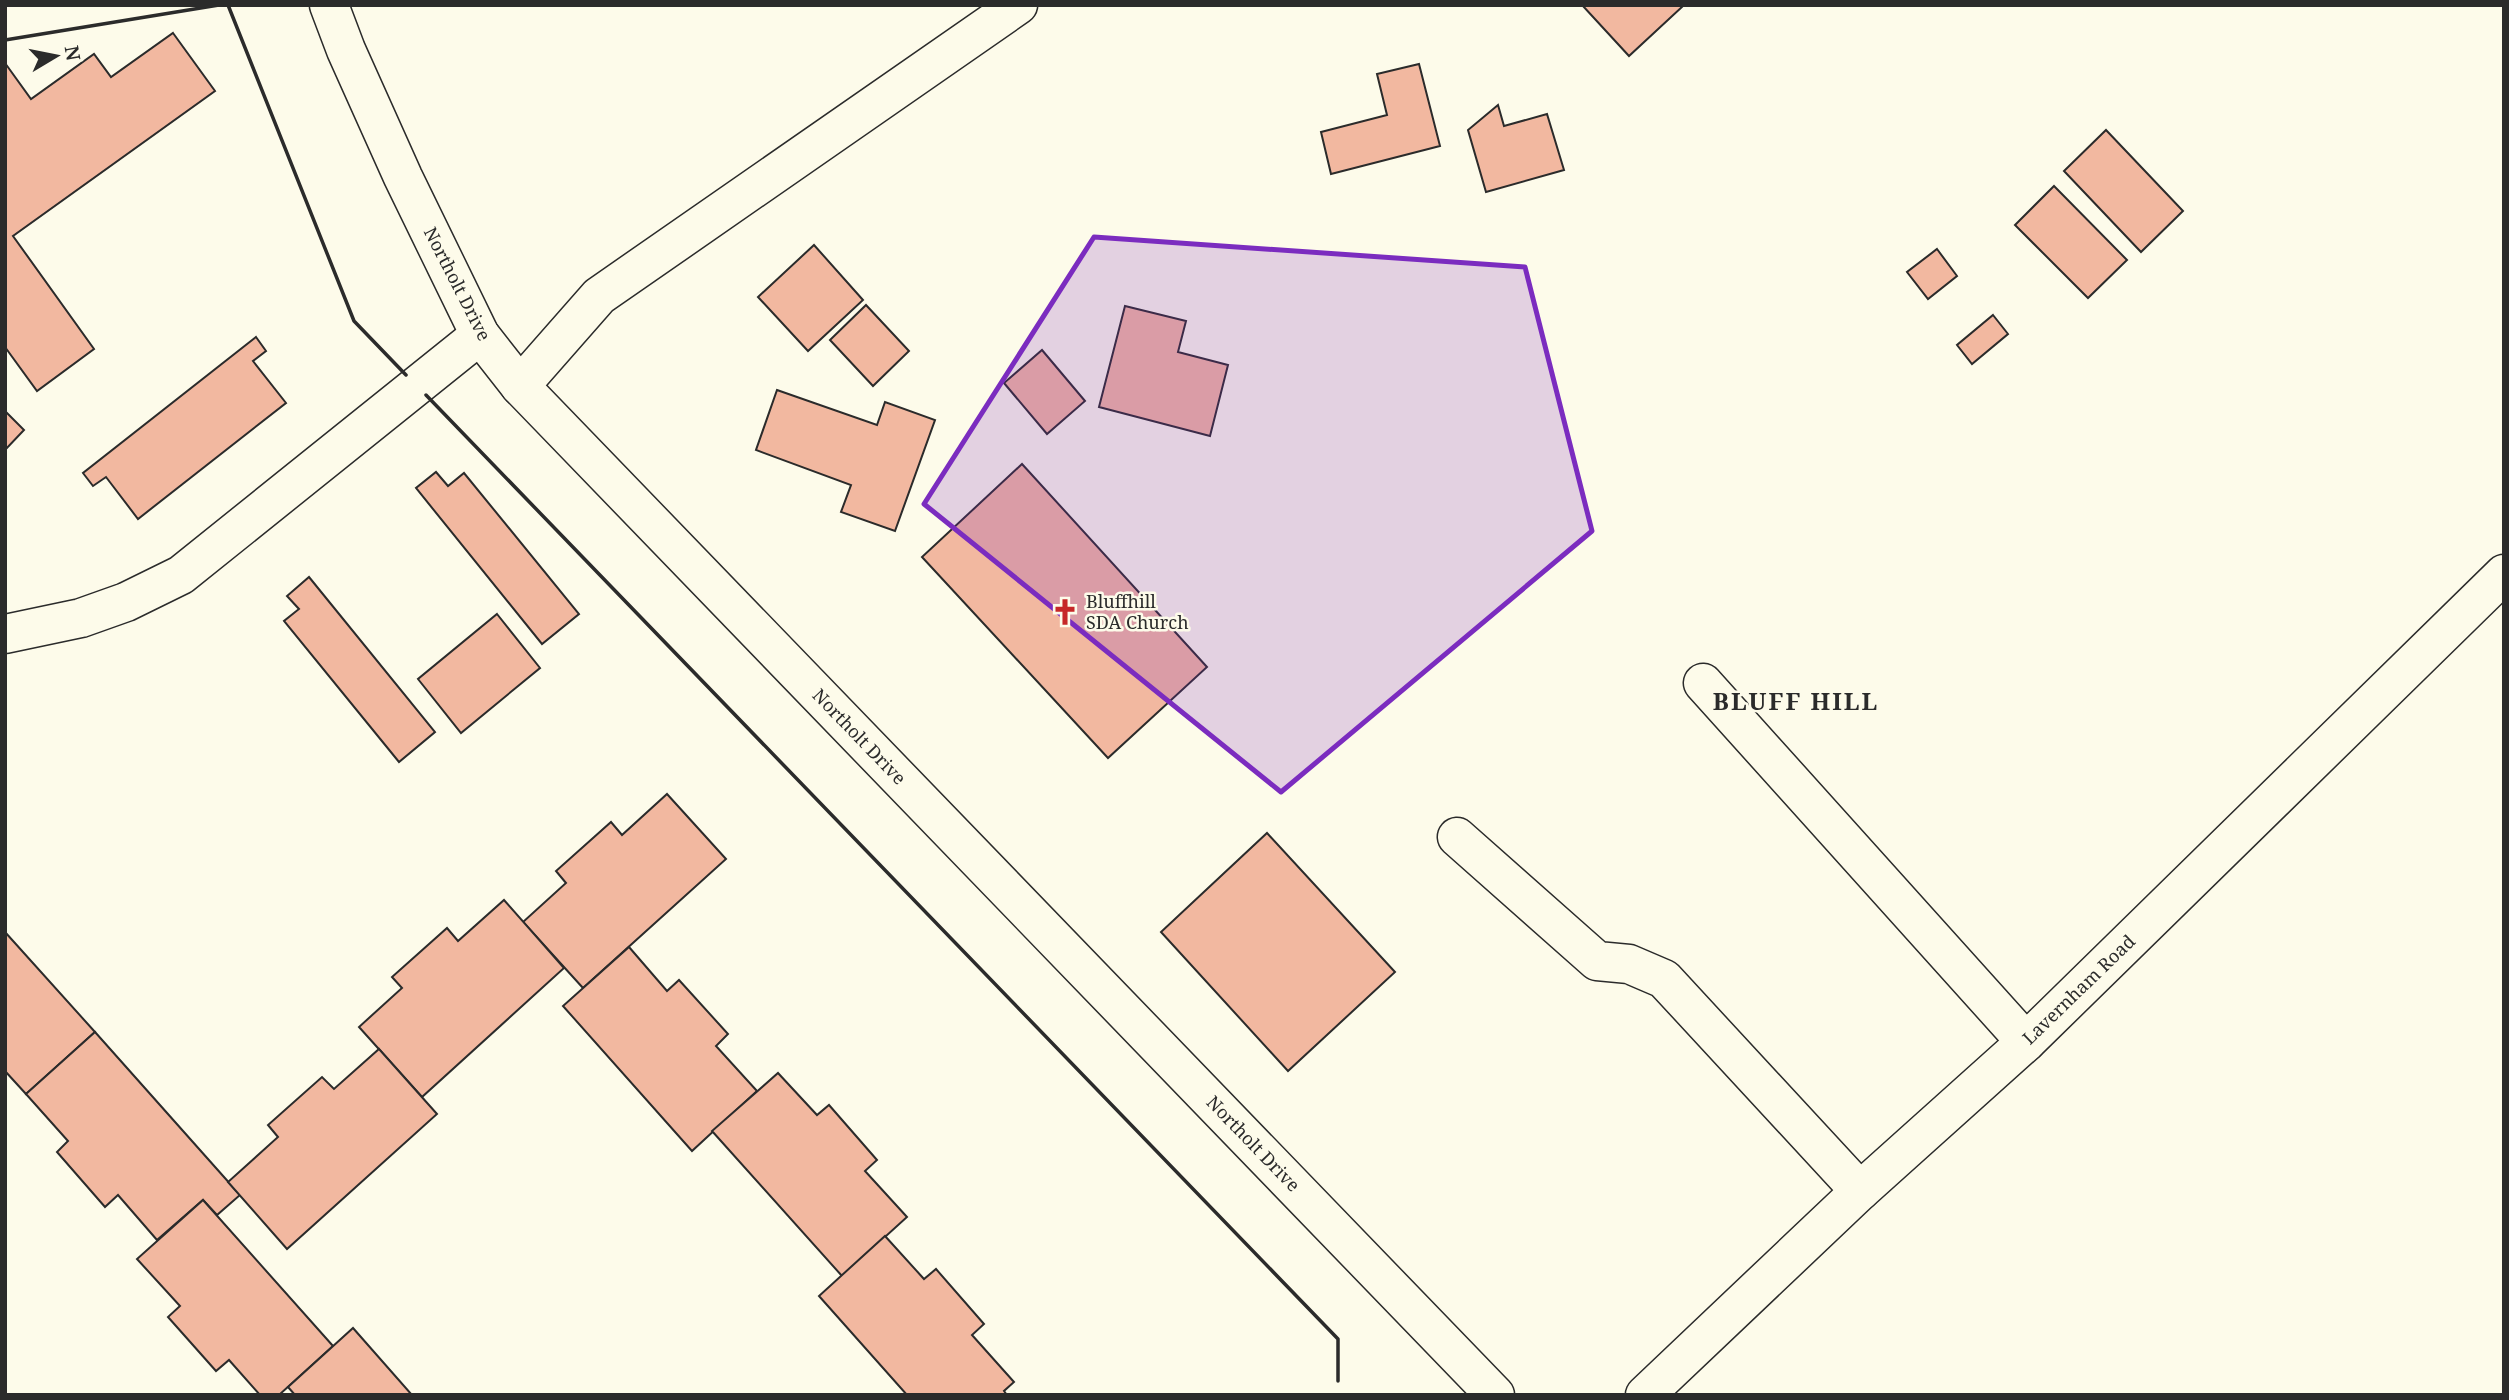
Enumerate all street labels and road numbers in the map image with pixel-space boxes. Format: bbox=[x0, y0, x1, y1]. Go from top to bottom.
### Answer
street label: Northolt Drive bbox=[419, 223, 497, 345]
street label: Northolt Drive bbox=[808, 683, 912, 790]
street label: Lavernham Road bbox=[2017, 929, 2140, 1049]
street label: Northolt Drive bbox=[1202, 1090, 1306, 1197]

